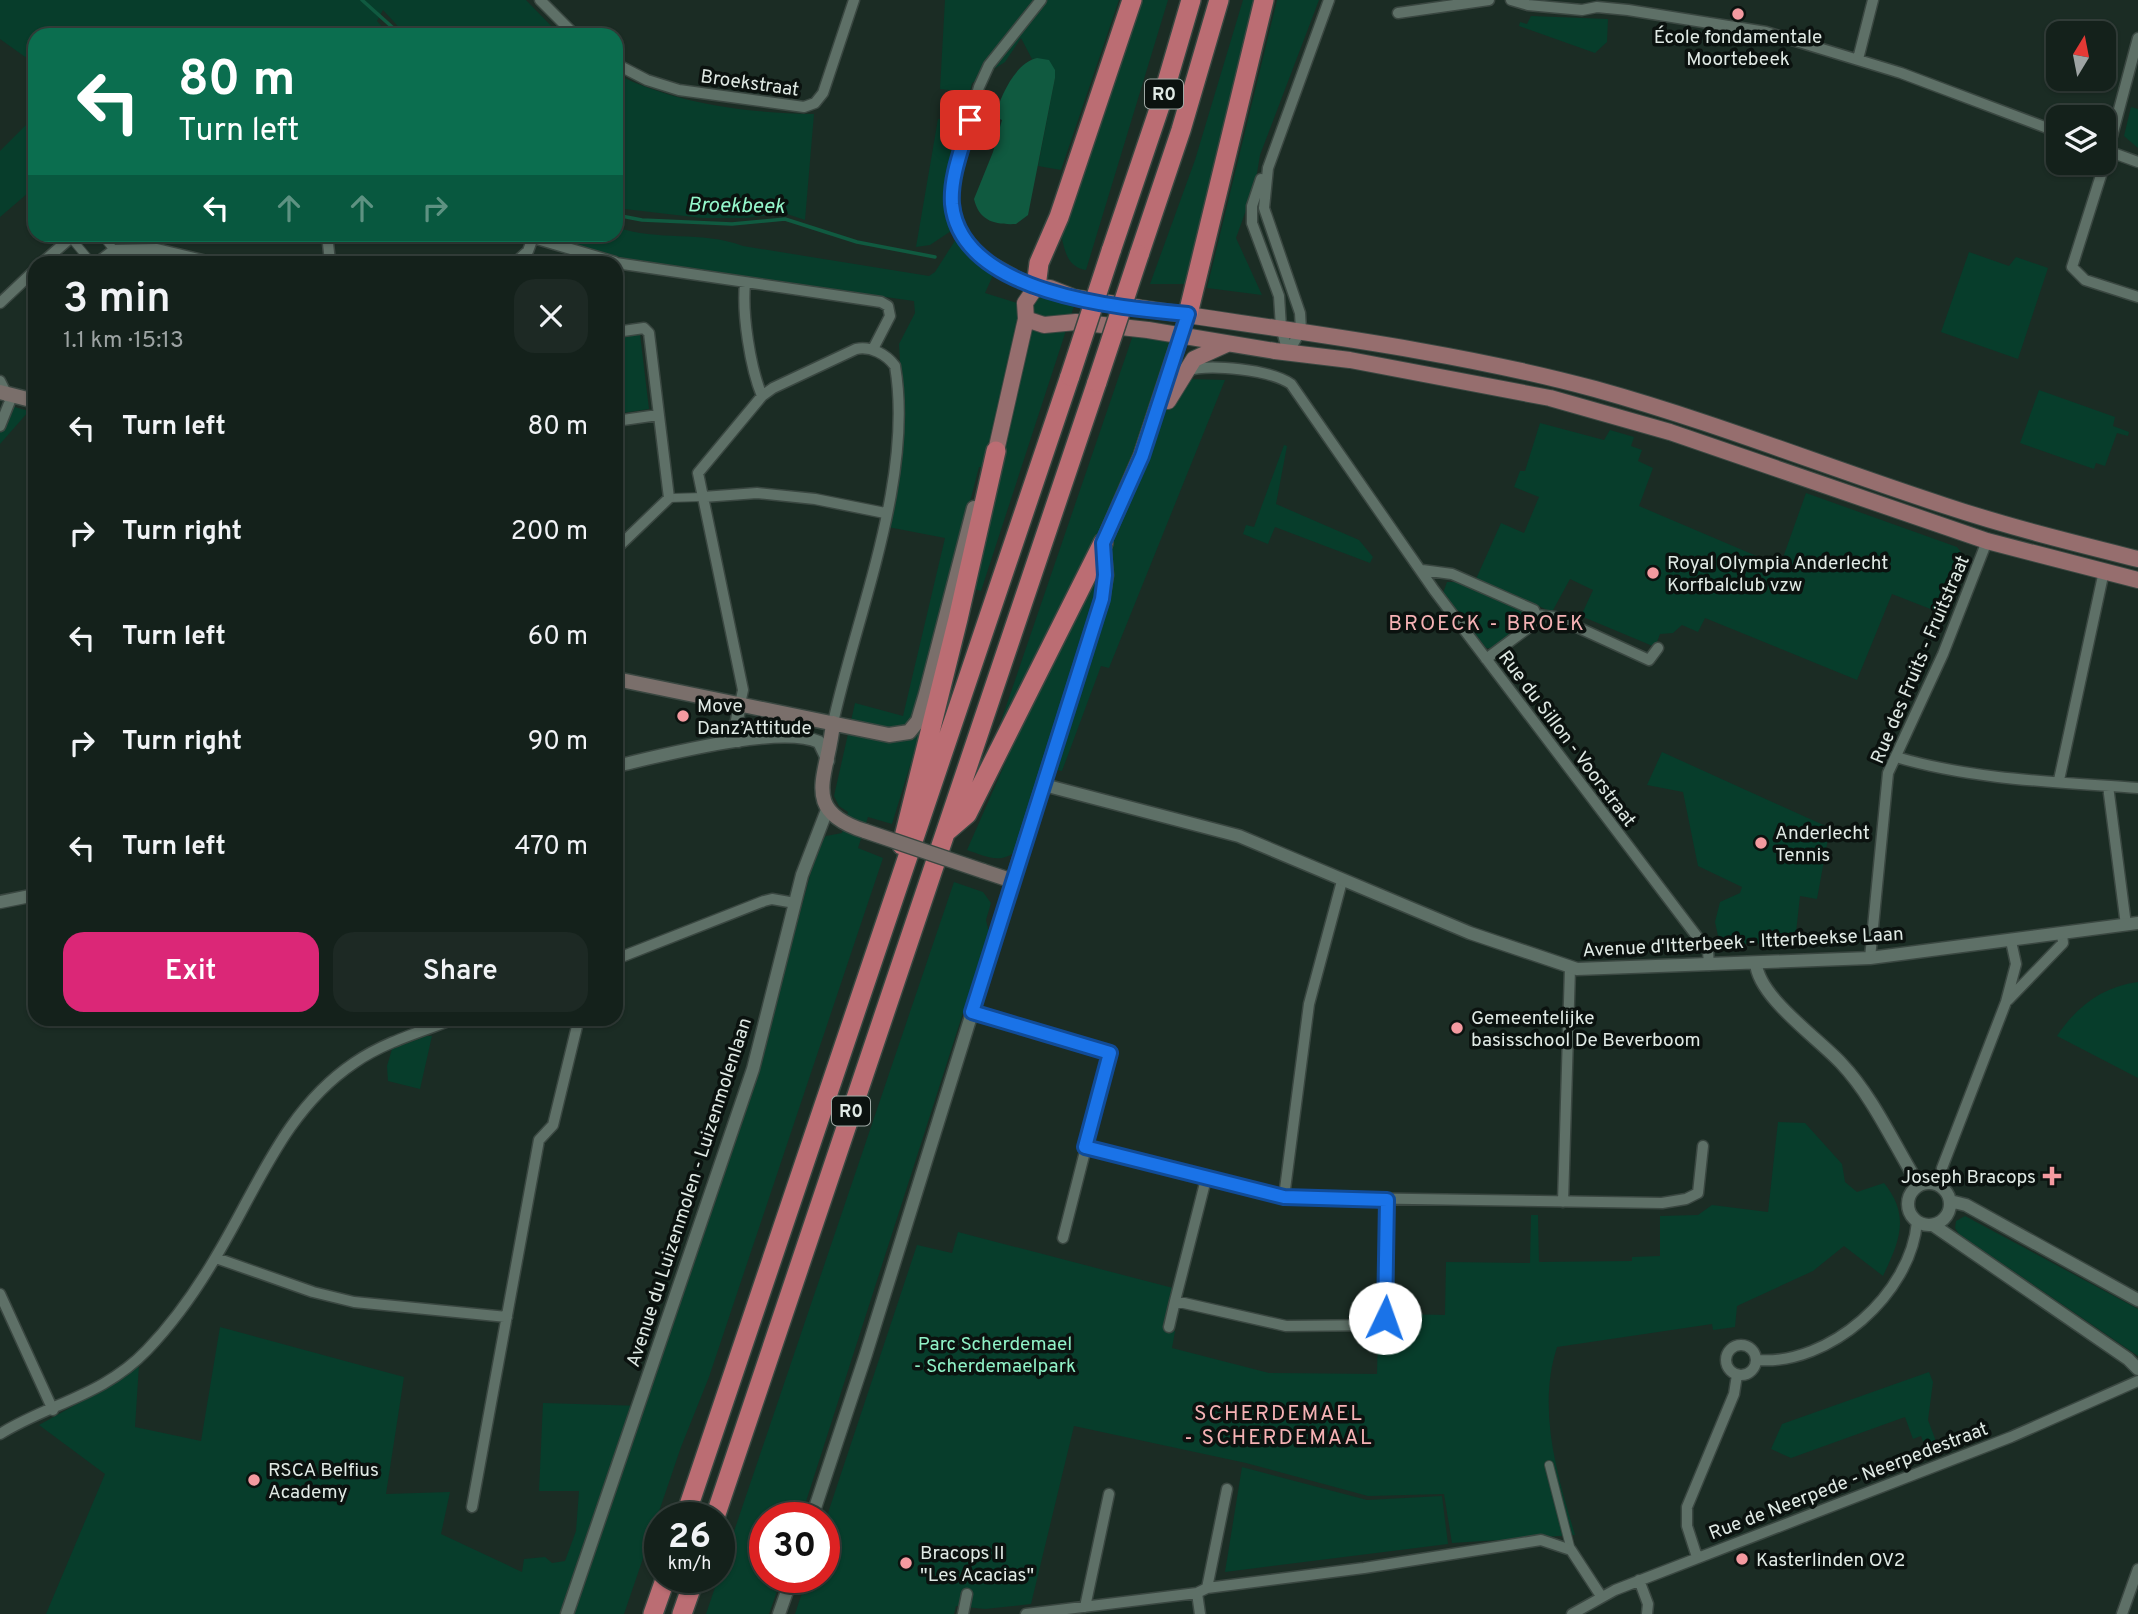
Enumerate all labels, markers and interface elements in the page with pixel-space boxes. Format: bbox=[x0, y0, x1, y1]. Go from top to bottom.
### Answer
marker: École fondamentale Moortebeek bbox=[1730, 6, 1746, 22]
north arrow bbox=[2046, 21, 2116, 91]
map controls bbox=[2046, 21, 2116, 175]
place label: École fondamentale Moortebeek bbox=[1654, 25, 1822, 72]
text: 80 m bbox=[178, 51, 295, 113]
icon: left bbox=[63, 56, 154, 147]
street label: Broekstraat bbox=[699, 65, 801, 103]
road number: R0 bbox=[1145, 80, 1183, 108]
pin bbox=[940, 90, 1000, 150]
icon: arrive bbox=[951, 101, 989, 139]
button: layers bbox=[2046, 105, 2116, 175]
text: Turn left bbox=[178, 112, 299, 152]
icon: left bbox=[197, 189, 235, 227]
icon: ahead bbox=[270, 189, 308, 227]
icon: ahead bbox=[343, 189, 381, 227]
icon: right bbox=[416, 189, 454, 227]
water label: Broekbeek bbox=[687, 192, 785, 221]
text: 3 min bbox=[63, 274, 171, 327]
button: close bbox=[514, 279, 588, 353]
text: 1.1 km · 15:13 bbox=[63, 327, 184, 356]
icon: left bbox=[63, 409, 101, 447]
text: Turn left bbox=[122, 411, 226, 444]
text: 80 m bbox=[528, 411, 588, 444]
icon: right bbox=[63, 514, 101, 552]
text: Turn right bbox=[122, 516, 242, 549]
text: 200 m bbox=[511, 516, 588, 549]
place label: Royal Olympia Anderlecht Korfbalclub vzw bbox=[1667, 552, 1888, 598]
street label: Rue des Fruits - Fruitstraat bbox=[1866, 552, 1976, 768]
marker: Royal Olympia Anderlecht Korfbalclub vzw bbox=[1645, 565, 1661, 581]
district label: BROECK - BROEK bbox=[1388, 611, 1586, 638]
icon: left bbox=[63, 619, 101, 657]
text: Turn left bbox=[122, 621, 226, 654]
text: 60 m bbox=[528, 621, 588, 654]
street label: Rue du Sillon - Voorstraat bbox=[1492, 646, 1641, 832]
place label: Move Danz’Attitude bbox=[697, 695, 812, 741]
marker: Move Danz’Attitude bbox=[675, 708, 691, 724]
icon: right bbox=[63, 724, 101, 762]
text: Turn right bbox=[122, 726, 242, 759]
text: 90 m bbox=[528, 726, 588, 759]
place label: Anderlecht Tennis bbox=[1775, 822, 1870, 868]
icon: left bbox=[63, 829, 101, 867]
text: Turn left bbox=[122, 831, 226, 864]
text: 470 m bbox=[514, 831, 588, 864]
marker: Anderlecht Tennis bbox=[1753, 835, 1769, 851]
street label: Avenue d'Itterbeek - Itterbeekse Laan bbox=[1582, 923, 1904, 963]
button: Exit bbox=[63, 932, 319, 1012]
button: Share bbox=[333, 932, 588, 1012]
place label: Gemeentelijke basisschool De Beverboom bbox=[1471, 1007, 1701, 1053]
street label: Avenue du Luizenmolen - Luizenmolenlaan bbox=[622, 1015, 758, 1371]
marker: Gemeentelijke basisschool De Beverboom bbox=[1449, 1020, 1465, 1036]
road number: R0 bbox=[832, 1096, 870, 1126]
place label: Joseph Bracops bbox=[1901, 1166, 2036, 1190]
marker: Joseph Bracops bbox=[2042, 1166, 2062, 1186]
position arrow bbox=[1348, 1281, 1422, 1355]
park label: Parc Scherdemael - Scherdemaelpark bbox=[914, 1333, 1076, 1379]
district label: SCHERDEMAEL - SCHERDEMAAL bbox=[1184, 1401, 1374, 1452]
street label: Rue de Neerpede - Neerpedestraat bbox=[1706, 1417, 1992, 1546]
place label: RSCA Belfius Academy bbox=[268, 1459, 379, 1505]
marker: RSCA Belfius Academy bbox=[246, 1472, 262, 1488]
speed limit sign: 30 bbox=[749, 1502, 840, 1593]
text: 26 bbox=[668, 1516, 711, 1560]
place label: Bracops II "Les Acacias" bbox=[920, 1542, 1034, 1588]
place label: Kasterlinden OV2 bbox=[1756, 1549, 1905, 1573]
marker: Kasterlinden OV2 bbox=[1734, 1551, 1750, 1567]
text: km/h bbox=[668, 1553, 711, 1576]
marker: Bracops II "Les Acacias" bbox=[898, 1555, 914, 1571]

